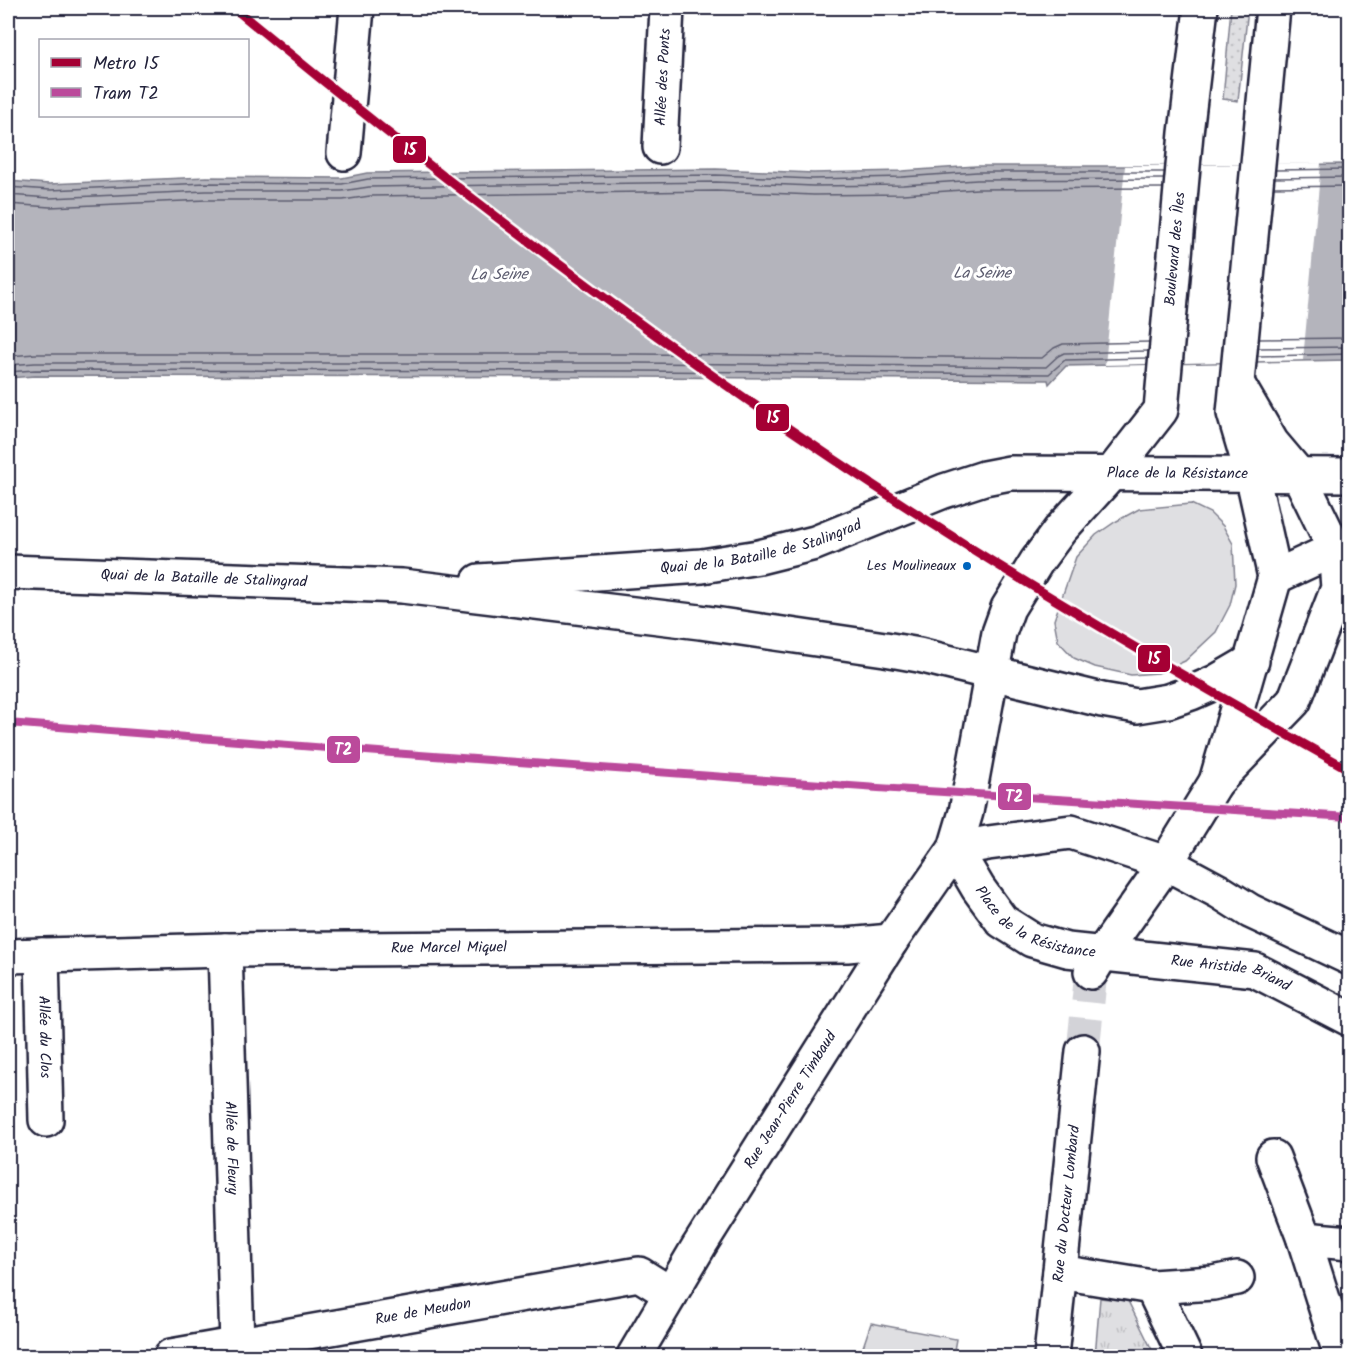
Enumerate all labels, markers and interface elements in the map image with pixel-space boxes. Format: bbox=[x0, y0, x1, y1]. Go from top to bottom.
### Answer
street label: Allée des Ponts bbox=[649, 27, 678, 126]
legend bbox=[39, 39, 249, 117]
text: Metro 15 bbox=[93, 50, 160, 79]
text: Tram T2 bbox=[93, 80, 159, 109]
line badge: 15 bbox=[392, 135, 427, 164]
text: 15 bbox=[404, 138, 418, 163]
street label: Boulevard des Îles bbox=[1158, 190, 1193, 307]
water label: La Seine bbox=[953, 261, 1013, 286]
water label: La Seine bbox=[470, 262, 530, 288]
line badge: 15 bbox=[755, 403, 790, 432]
text: 15 bbox=[767, 406, 781, 431]
street label: Place de la Résistance bbox=[1107, 462, 1248, 486]
street label: Quai de la Bataille de Stalingrad bbox=[659, 513, 866, 581]
place label: Les Moulineaux bbox=[867, 555, 957, 577]
marker: Les Moulineaux bbox=[961, 560, 973, 572]
street label: Quai de la Bataille de Stalingrad bbox=[100, 563, 308, 595]
line badge: 15 bbox=[1137, 644, 1171, 673]
text: 15 bbox=[1148, 647, 1162, 672]
line badge: T2 bbox=[326, 735, 361, 764]
text: T2 bbox=[334, 738, 352, 763]
line badge: T2 bbox=[997, 782, 1032, 811]
text: T2 bbox=[1005, 785, 1023, 810]
street label: Place de la Résistance bbox=[968, 881, 1097, 965]
street label: Rue Marcel Miquel bbox=[391, 936, 507, 961]
street label: Rue Aristide Briand bbox=[1170, 949, 1295, 999]
street label: Allée du Clos bbox=[31, 995, 57, 1079]
street label: Rue Jean-Pierre Timbaud bbox=[738, 1026, 843, 1174]
street label: Allée de Fleury bbox=[218, 1101, 244, 1196]
street label: Rue du Docteur Lombard bbox=[1047, 1124, 1087, 1284]
street label: Rue de Meudon bbox=[373, 1292, 473, 1332]

